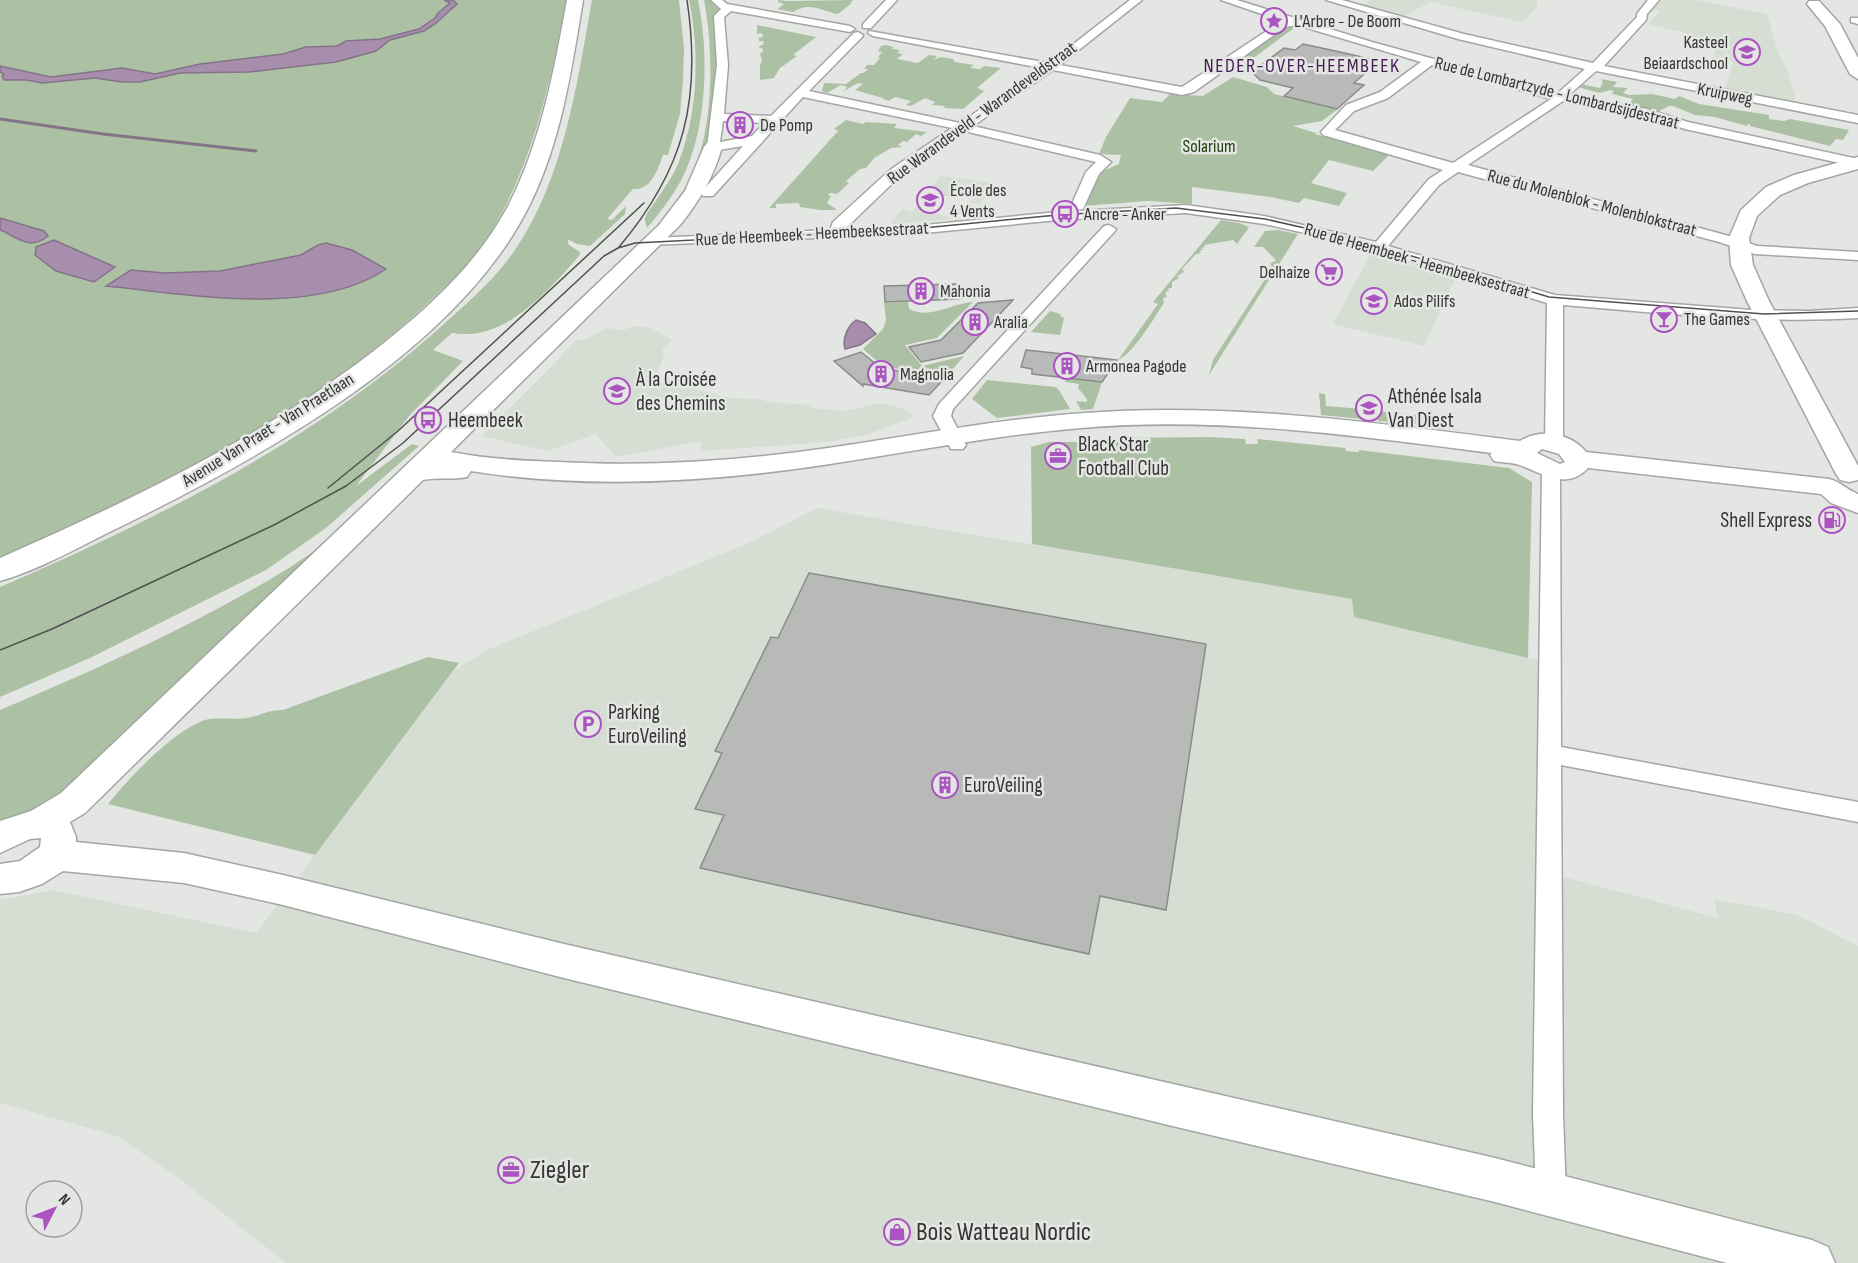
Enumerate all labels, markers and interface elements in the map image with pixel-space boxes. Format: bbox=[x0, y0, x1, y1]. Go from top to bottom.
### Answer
place icon: L'Arbre - De Boom bbox=[1259, 6, 1289, 36]
place label: L'Arbre - De Boom bbox=[1294, 11, 1401, 32]
place label: Kasteel Beiaardschool bbox=[1644, 32, 1728, 74]
street label: Rue Warandeveld - Warandeveldstraat bbox=[883, 37, 1081, 189]
school or university icon: Kasteel Beiaardschool bbox=[1732, 37, 1762, 67]
street label: Rue de Lombartzyde - Lombardsijdestraat bbox=[1433, 52, 1682, 134]
district label: NEDER-OVER-HEEMBEEK bbox=[1203, 54, 1401, 78]
street label: Kruipweg bbox=[1696, 78, 1754, 110]
building icon: De Pomp bbox=[725, 110, 755, 140]
place label: De Pomp bbox=[760, 115, 813, 136]
park label: Solarium bbox=[1182, 136, 1236, 157]
street label: Rue du Molenblok - Molenblokstraat bbox=[1485, 165, 1699, 241]
place label: École des 4 Vents bbox=[950, 180, 1007, 222]
school or university icon: École des 4 Vents bbox=[915, 185, 945, 215]
bus stop icon: Ancre - Anker bbox=[1050, 199, 1080, 229]
place label: Ancre - Anker bbox=[1083, 204, 1166, 225]
street label: Rue de Heembeek - Heembeeksestraat bbox=[695, 217, 930, 251]
street label: Rue de Heembeek - Heembeeksestraat bbox=[1302, 219, 1533, 303]
supermarket icon: Delhaize bbox=[1314, 257, 1344, 287]
place label: Delhaize bbox=[1259, 262, 1310, 283]
building icon: Mahonia bbox=[906, 276, 936, 306]
place label: Mahonia bbox=[940, 281, 991, 302]
school or university icon: Ados Pilifs bbox=[1359, 286, 1389, 316]
place label: Ados Pilifs bbox=[1393, 291, 1455, 312]
bar icon: The Games bbox=[1649, 304, 1679, 334]
building icon: Aralia bbox=[960, 307, 990, 337]
place label: The Games bbox=[1684, 309, 1750, 330]
place label: Aralia bbox=[993, 312, 1028, 333]
building icon: Armonea Pagode bbox=[1052, 351, 1082, 381]
place label: Armonea Pagode bbox=[1085, 356, 1187, 377]
building icon: Magnolia bbox=[866, 359, 896, 389]
place label: Magnolia bbox=[900, 364, 954, 385]
place label: À la Croisée des Chemins bbox=[635, 367, 726, 416]
street label: Avenue Van Praet - Van Praetlaan bbox=[177, 369, 358, 492]
school or university icon: À la Croisée des Chemins bbox=[602, 376, 632, 406]
place label: Athénée Isala Van Diest bbox=[1387, 384, 1482, 433]
school or university icon: Athénée Isala Van Diest bbox=[1354, 393, 1384, 423]
bus stop icon: Heembeek bbox=[413, 405, 443, 435]
place label: Heembeek bbox=[448, 408, 523, 433]
place label: Black Star Football Club bbox=[1078, 432, 1169, 481]
office icon: Black Star Football Club bbox=[1043, 441, 1073, 471]
fuel station icon: Shell Express bbox=[1817, 505, 1847, 535]
place label: Shell Express bbox=[1720, 508, 1812, 533]
place label: Parking EuroVeiling bbox=[608, 700, 687, 749]
parking icon: Parking EuroVeiling bbox=[573, 709, 603, 739]
building icon: EuroVeiling bbox=[930, 770, 960, 800]
place label: EuroVeiling bbox=[964, 773, 1043, 798]
office icon: Ziegler bbox=[496, 1155, 526, 1185]
place label: Ziegler bbox=[530, 1155, 590, 1186]
north arrow bbox=[24, 1179, 84, 1239]
text: N bbox=[54, 1190, 74, 1209]
shop icon: Bois Watteau Nordic bbox=[882, 1217, 912, 1247]
place label: Bois Watteau Nordic bbox=[916, 1217, 1091, 1248]

